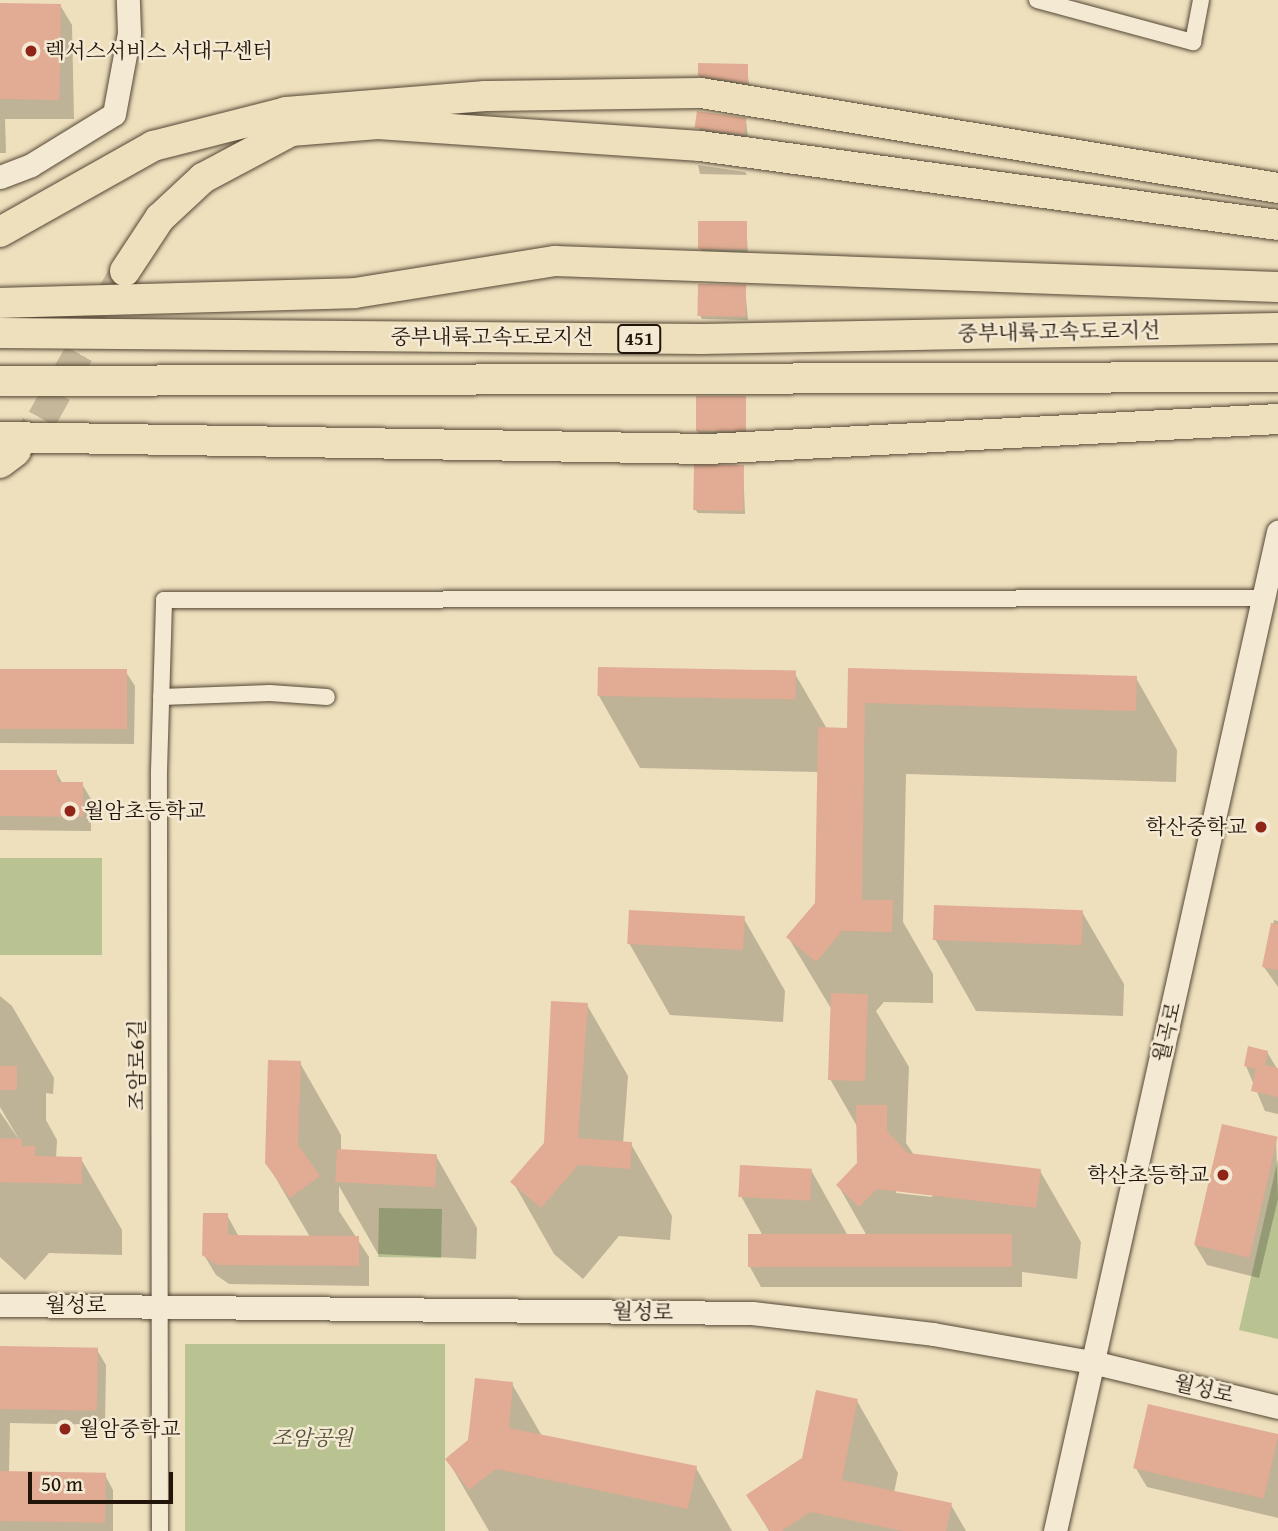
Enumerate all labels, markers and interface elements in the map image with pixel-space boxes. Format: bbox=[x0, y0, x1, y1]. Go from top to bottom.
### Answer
place label: 렉서스서비스 서대구센터 bbox=[45, 38, 273, 64]
marker: 렉서스서비스 서대구센터 bbox=[23, 43, 39, 59]
street label: 중부내륙고속도로지선 bbox=[957, 318, 1161, 346]
street label: 중부내륙고속도로지선 bbox=[391, 324, 593, 350]
road number: 451 bbox=[616, 324, 662, 354]
place label: 월암초등학교 bbox=[84, 798, 206, 824]
marker: 월암초등학교 bbox=[62, 803, 78, 819]
place label: 학산중학교 bbox=[1146, 814, 1247, 840]
marker: 학산중학교 bbox=[1253, 819, 1269, 835]
street label: 월곡로 bbox=[1148, 1000, 1186, 1064]
street label: 조암로6길 bbox=[124, 1019, 150, 1111]
place label: 학산초등학교 bbox=[1087, 1162, 1209, 1188]
marker: 학산초등학교 bbox=[1215, 1167, 1231, 1183]
street label: 월성로 bbox=[46, 1292, 106, 1318]
street label: 월성로 bbox=[612, 1299, 674, 1325]
street label: 월성로 bbox=[1172, 1370, 1236, 1408]
place label: 월암중학교 bbox=[79, 1416, 180, 1442]
marker: 월암중학교 bbox=[57, 1421, 73, 1437]
park label: 조암공원 bbox=[271, 1425, 353, 1451]
scale bar bbox=[32, 1458, 177, 1502]
text: 50 m bbox=[41, 1468, 83, 1499]

